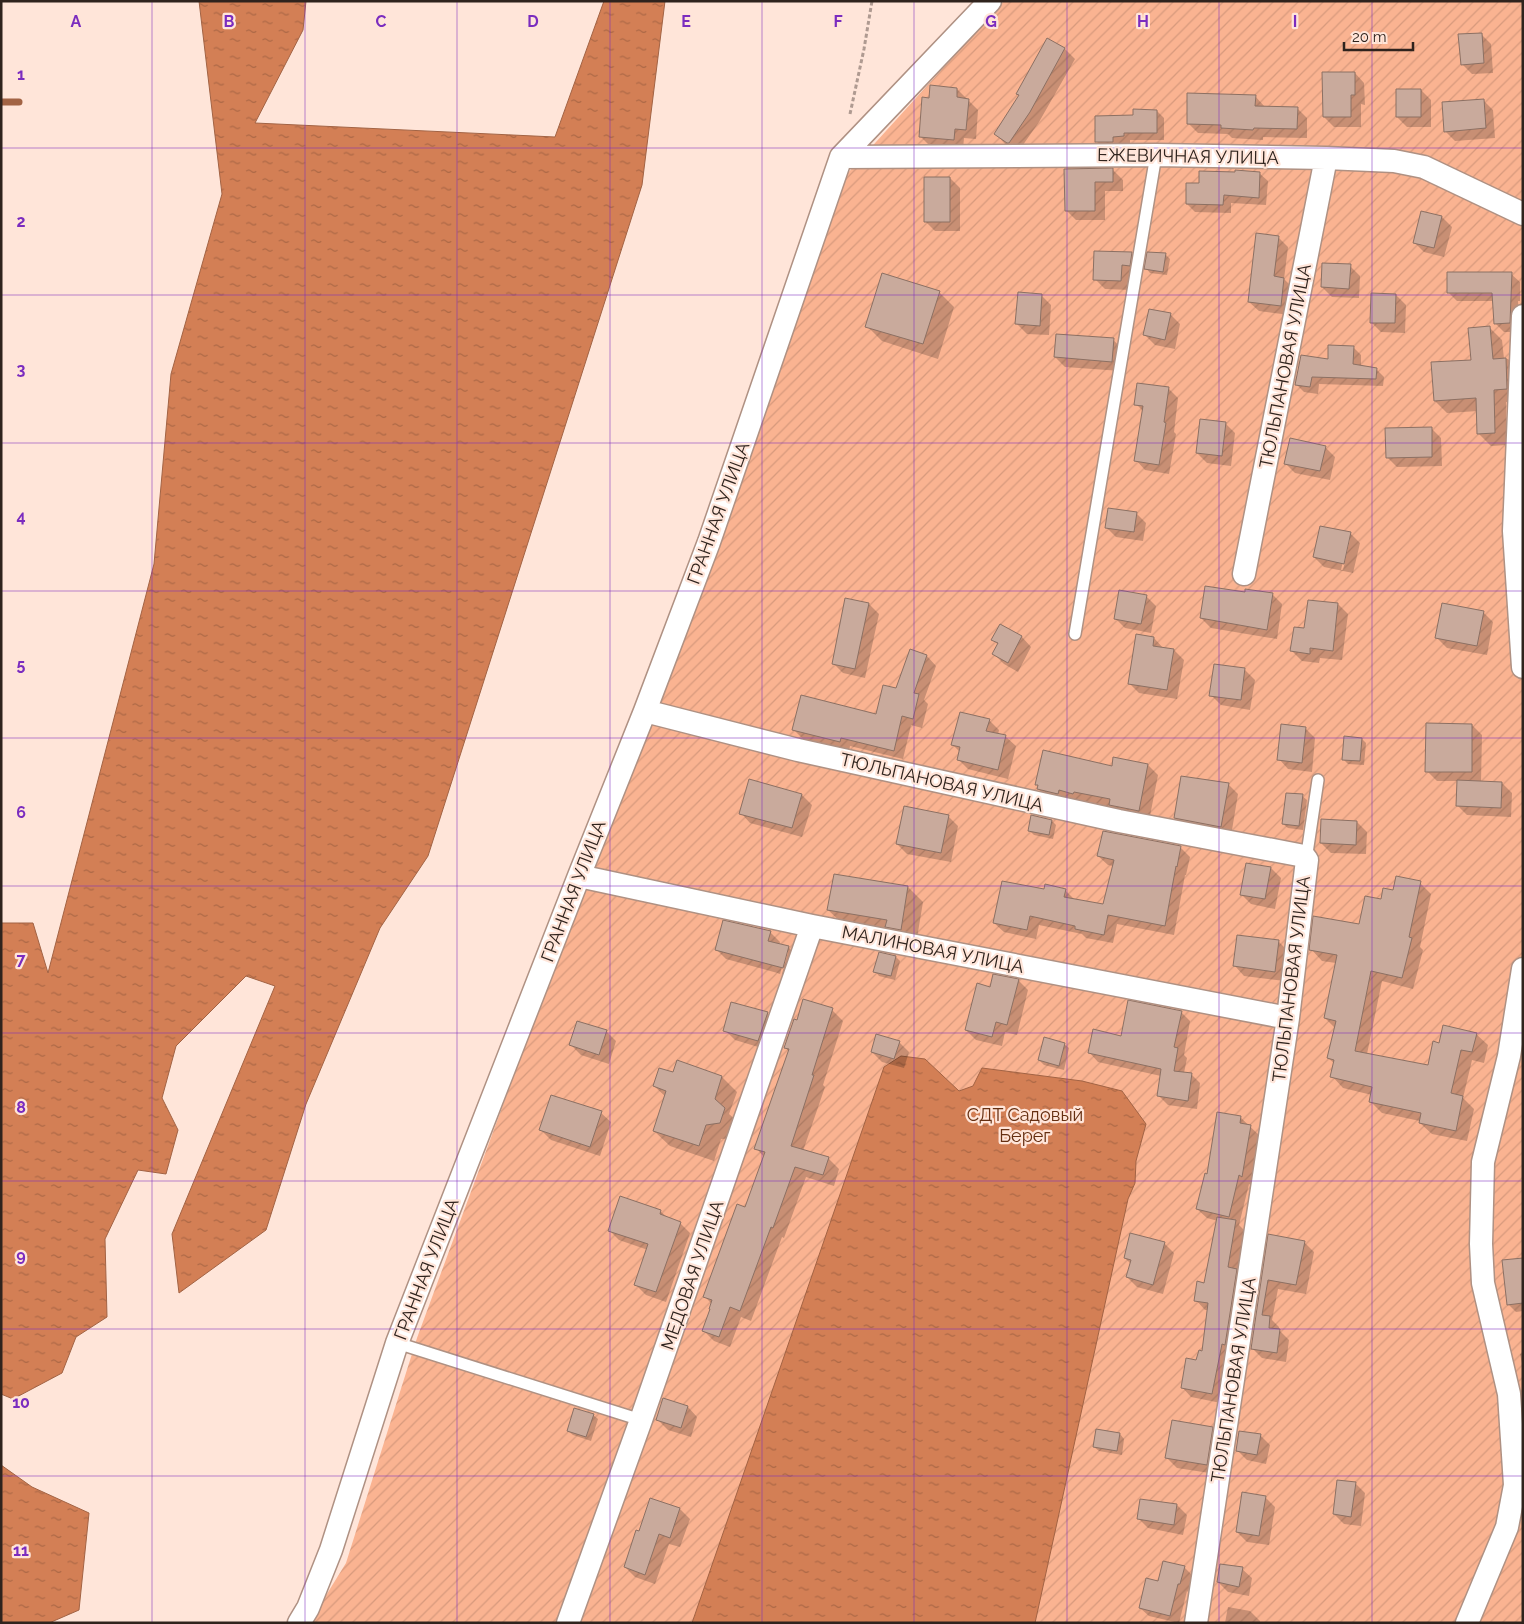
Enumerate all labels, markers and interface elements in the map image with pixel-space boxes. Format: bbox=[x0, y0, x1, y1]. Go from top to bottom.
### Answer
text: A bbox=[71, 12, 82, 31]
text: B bbox=[224, 12, 235, 31]
text: C bbox=[376, 12, 387, 31]
text: D bbox=[527, 12, 539, 31]
text: E bbox=[681, 12, 691, 31]
text: F bbox=[833, 12, 843, 31]
text: G bbox=[985, 12, 997, 31]
text: H bbox=[1137, 12, 1149, 31]
text: I bbox=[1293, 12, 1297, 31]
scale bar bbox=[1344, 20, 1413, 52]
text: 20 m bbox=[1352, 28, 1387, 46]
text: 1 bbox=[17, 65, 25, 84]
street label: ЕЖЕВИЧНАЯ УЛИЦА bbox=[1097, 144, 1279, 168]
text: 2 bbox=[16, 212, 26, 231]
street label: ТЮЛЬПАНОВАЯ УЛИЦА bbox=[1255, 262, 1315, 470]
text: 3 bbox=[17, 360, 26, 379]
street label: ГРАННАЯ УЛИЦА bbox=[683, 439, 753, 587]
text: 4 bbox=[16, 507, 26, 526]
text: 5 bbox=[17, 655, 26, 674]
street label: ТЮЛЬПАНОВАЯ УЛИЦА bbox=[838, 748, 1046, 816]
text: 6 bbox=[16, 803, 26, 822]
street label: ГРАННАЯ УЛИЦА bbox=[536, 817, 610, 965]
street label: ТЮЛЬПАНОВАЯ УЛИЦА bbox=[1268, 875, 1314, 1083]
street label: МАЛИНОВАЯ УЛИЦА bbox=[840, 921, 1026, 977]
text: 7 bbox=[17, 950, 26, 969]
text: 8 bbox=[16, 1098, 26, 1117]
park label: СДТ Садовый Берег bbox=[967, 1104, 1083, 1146]
street label: ГРАННАЯ УЛИЦА bbox=[389, 1195, 463, 1343]
street label: МЕДОВАЯ УЛИЦА bbox=[657, 1197, 727, 1353]
text: 9 bbox=[16, 1246, 26, 1265]
street label: ТЮЛЬПАНОВАЯ УЛИЦА bbox=[1206, 1276, 1260, 1484]
text: 10 bbox=[12, 1393, 30, 1412]
text: 11 bbox=[13, 1541, 29, 1560]

